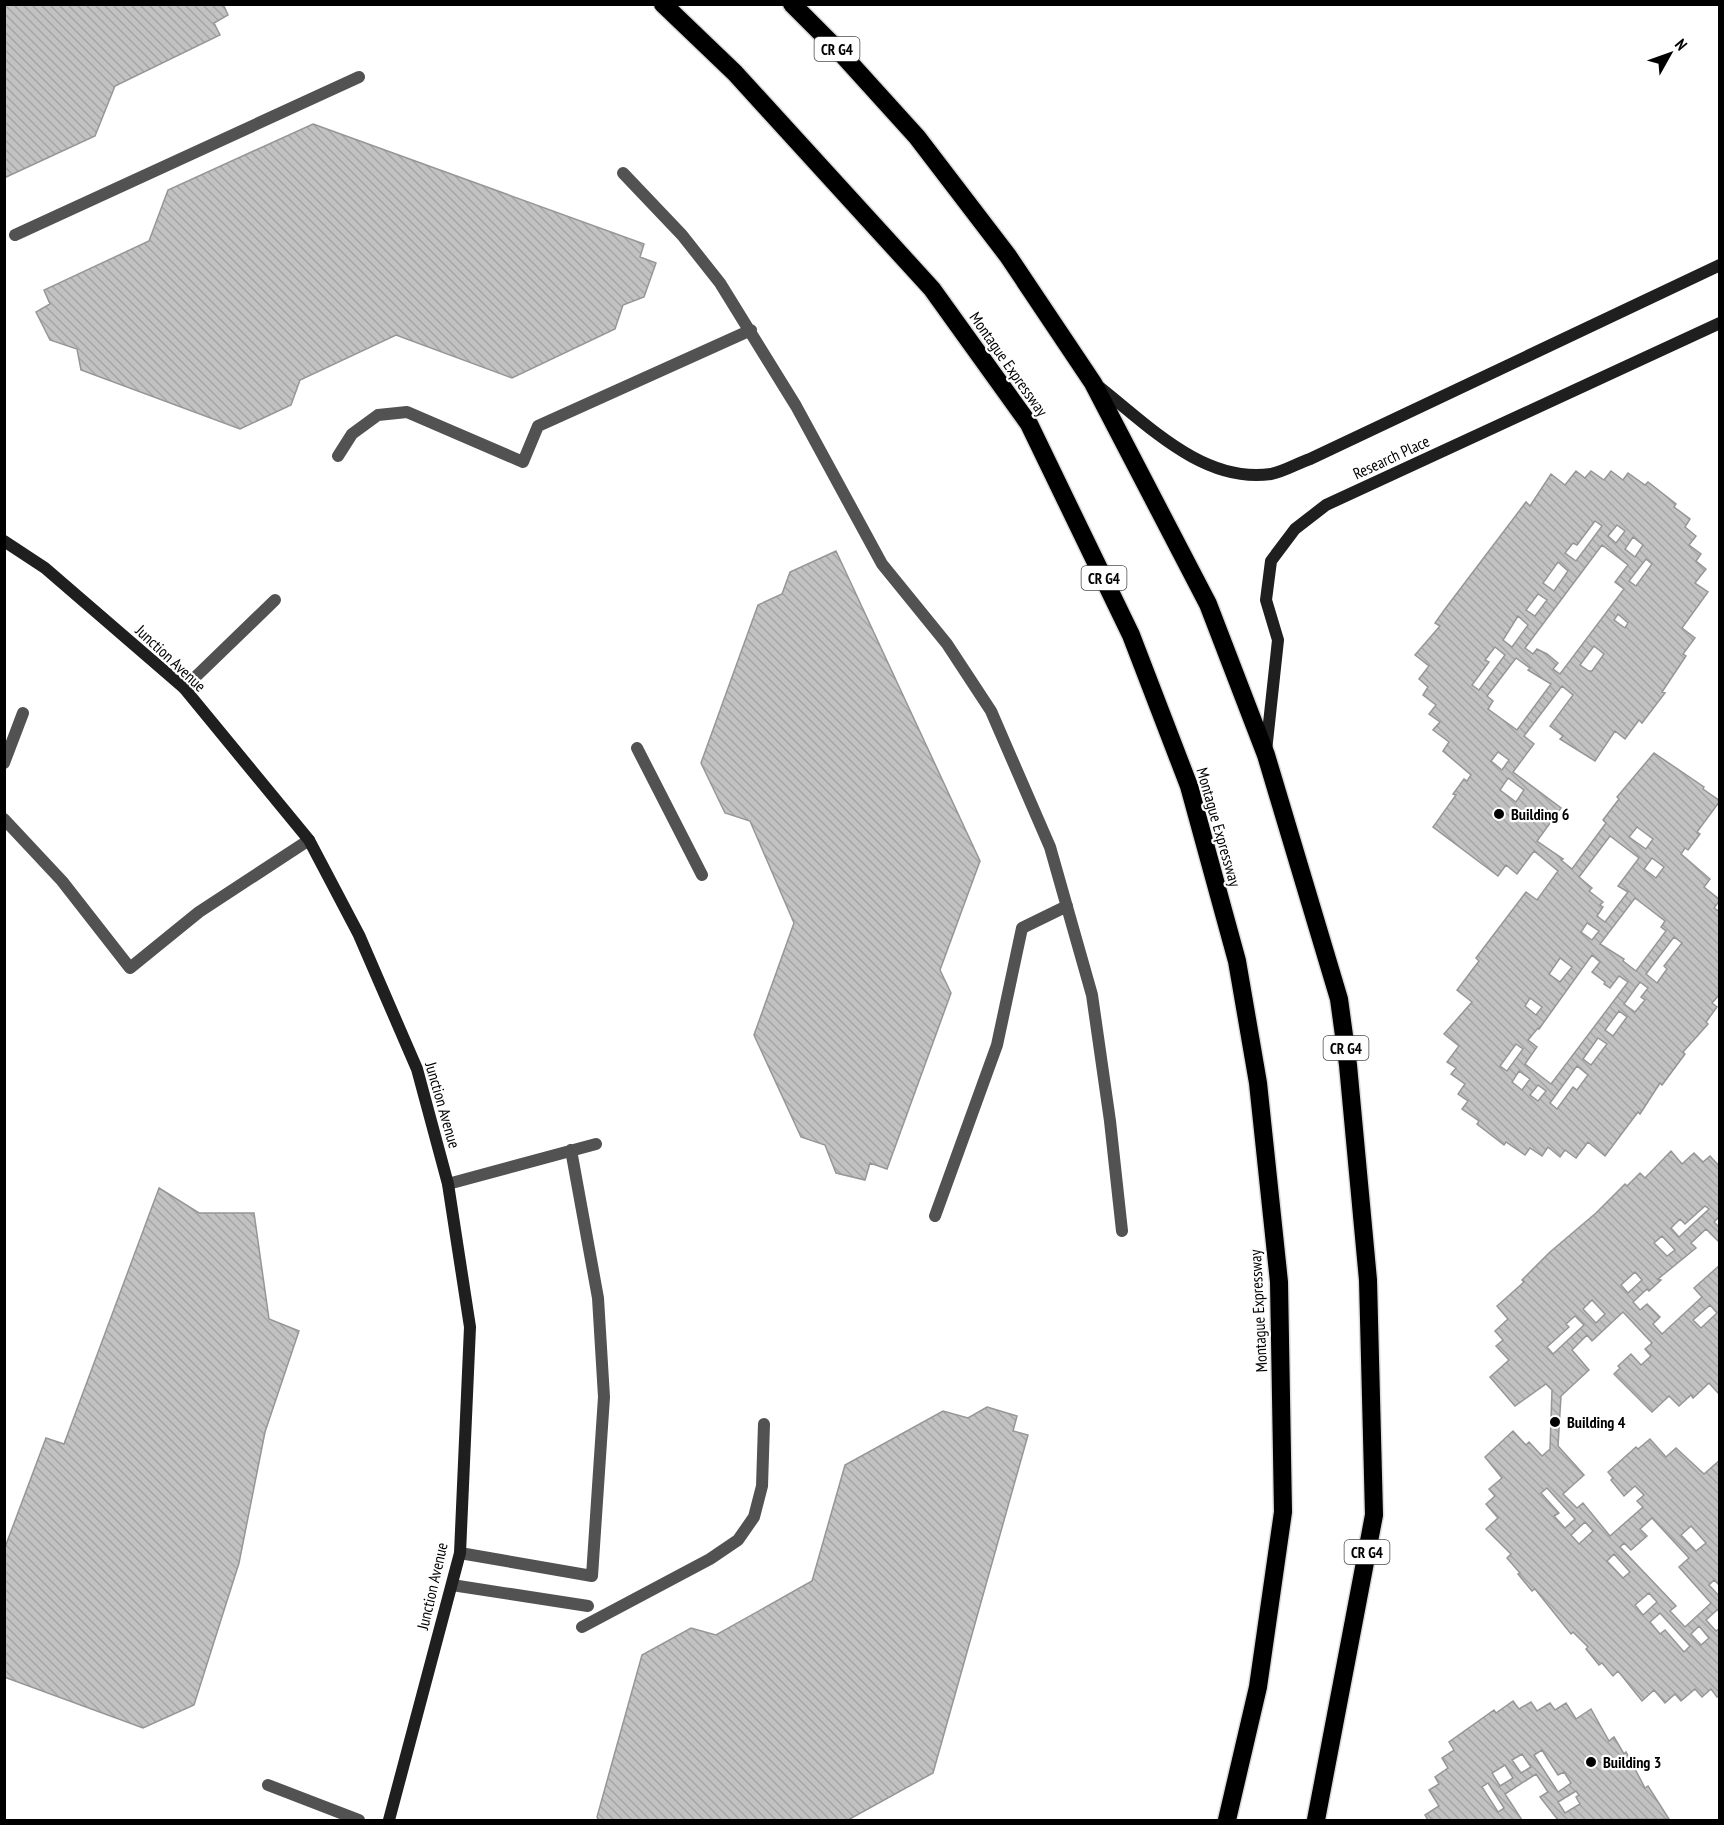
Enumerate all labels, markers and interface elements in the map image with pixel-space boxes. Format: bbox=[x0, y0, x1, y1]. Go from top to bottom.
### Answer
north arrow bbox=[1640, 24, 1700, 84]
text: N bbox=[1671, 35, 1692, 54]
road number: CR G4 bbox=[814, 37, 860, 61]
street label: Montague Expressway bbox=[966, 308, 1052, 420]
street label: Research Place bbox=[1350, 431, 1432, 483]
road number: CR G4 bbox=[1082, 566, 1126, 590]
street label: Junction Avenue bbox=[131, 620, 210, 696]
street label: Montague Expressway bbox=[1192, 765, 1246, 889]
place label: Building 6 bbox=[1511, 804, 1570, 824]
marker: Building 6 bbox=[1492, 807, 1506, 821]
road number: CR G4 bbox=[1324, 1036, 1368, 1060]
street label: Junction Avenue bbox=[421, 1059, 465, 1150]
street label: Montague Expressway bbox=[1245, 1249, 1271, 1373]
place label: Building 4 bbox=[1567, 1412, 1626, 1432]
marker: Building 4 bbox=[1548, 1415, 1562, 1429]
road number: CR G4 bbox=[1344, 1540, 1390, 1564]
street label: Junction Avenue bbox=[412, 1541, 452, 1632]
place label: Building 3 bbox=[1603, 1752, 1661, 1772]
marker: Building 3 bbox=[1584, 1755, 1598, 1769]

